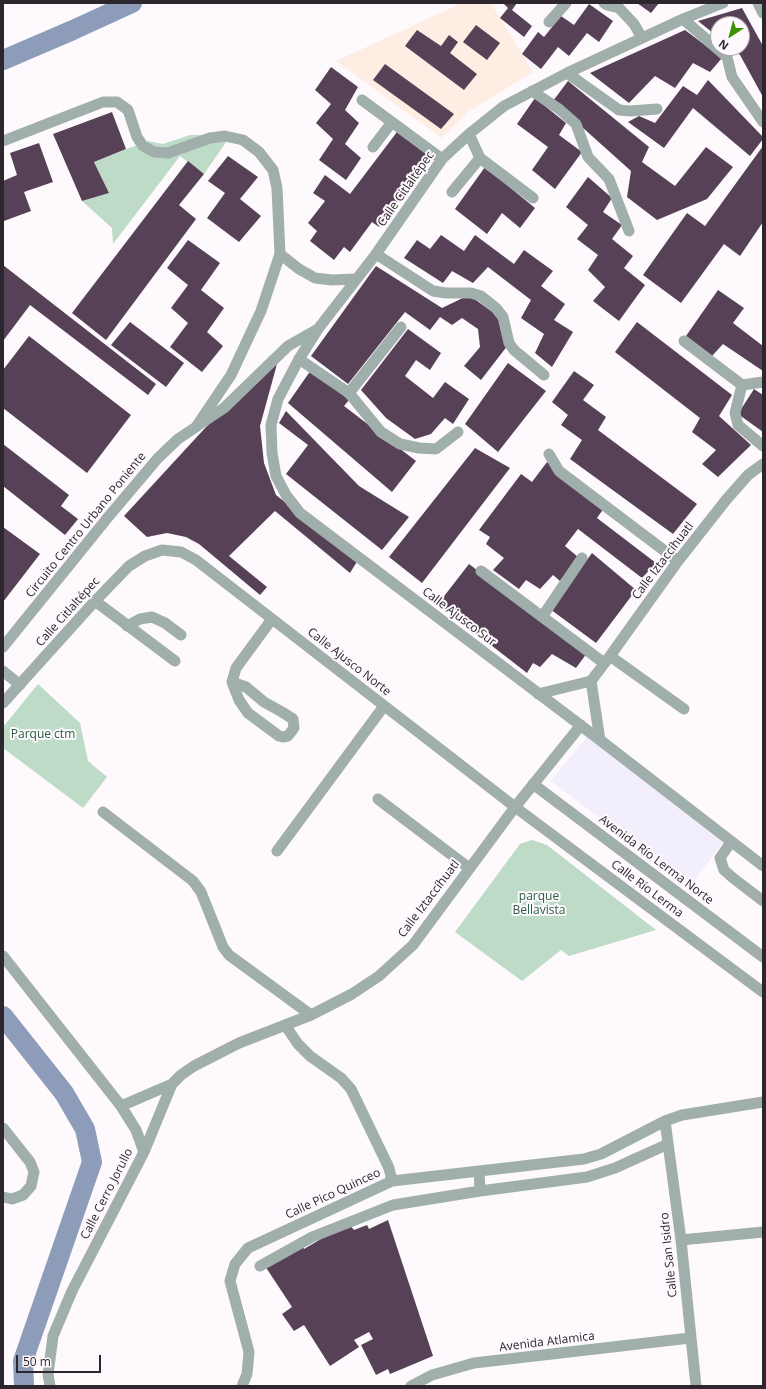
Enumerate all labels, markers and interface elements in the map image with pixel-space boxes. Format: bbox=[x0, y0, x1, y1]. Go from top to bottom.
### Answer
north arrow bbox=[710, 16, 750, 56]
text: N bbox=[715, 37, 731, 54]
street label: Calle Citlaltépec bbox=[375, 149, 437, 229]
street label: Circuito Centro Urbano Poniente bbox=[23, 449, 149, 601]
street label: Calle Iztaccíhuatl bbox=[629, 519, 697, 603]
street label: Calle Citlaltépec bbox=[33, 574, 103, 650]
street label: Calle Ajusco Sur bbox=[419, 585, 499, 649]
street label: Calle Ajusco Norte bbox=[304, 625, 394, 699]
park label: Parque ctm bbox=[11, 728, 75, 742]
street label: Avenida Río Lerma Norte bbox=[596, 812, 716, 908]
street label: Calle Iztaccíhuatl bbox=[395, 857, 463, 941]
street label: Calle Río Lerma bbox=[608, 857, 686, 921]
park label: parque Bellavista bbox=[513, 890, 565, 918]
street label: Calle Cerro Jorullo bbox=[78, 1146, 136, 1242]
street label: Calle Pico Quinceo bbox=[283, 1166, 383, 1222]
street label: Calle San Isidro bbox=[657, 1212, 681, 1298]
street label: Avenida Atlamica bbox=[499, 1329, 595, 1355]
scale bar bbox=[18, 1347, 103, 1373]
text: 50 m bbox=[23, 1353, 51, 1370]

